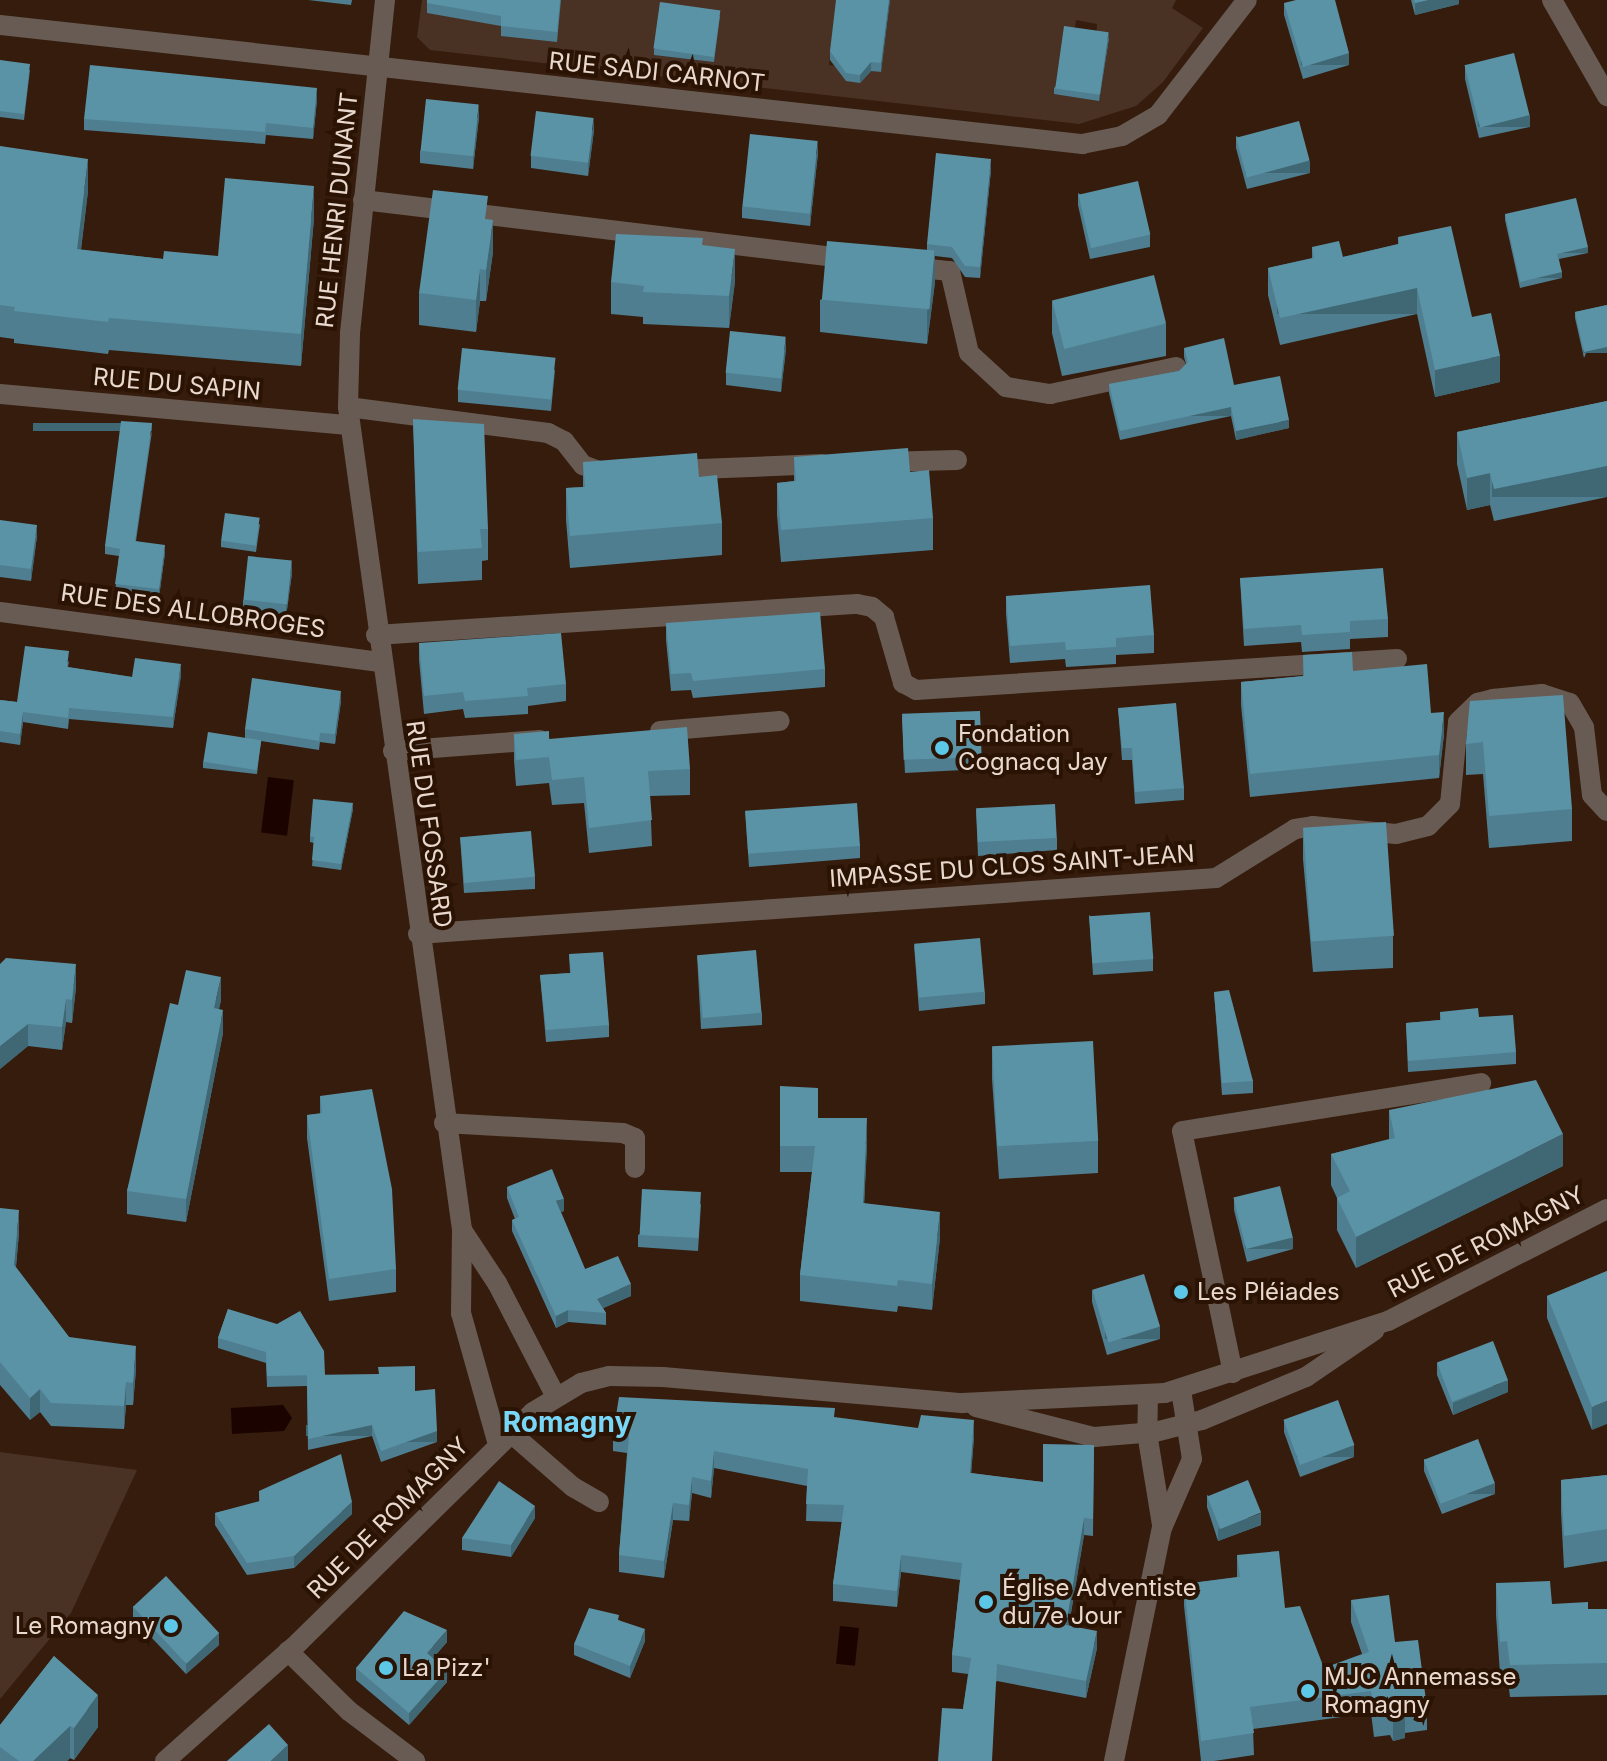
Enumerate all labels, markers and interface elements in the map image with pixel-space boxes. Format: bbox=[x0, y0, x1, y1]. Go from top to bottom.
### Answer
street label: RUE SADI CARNOT bbox=[547, 46, 767, 98]
street label: RUE HENRI DUNANT bbox=[310, 91, 364, 329]
street label: RUE DU SAPIN bbox=[92, 362, 262, 406]
street label: RUE DES ALLOBROGES bbox=[59, 578, 327, 644]
street label: RUE DU FOSSARD bbox=[400, 718, 458, 930]
place label: Fondation Cognacq Jay bbox=[958, 720, 1108, 776]
marker: Fondation Cognacq Jay bbox=[933, 739, 951, 757]
street label: IMPASSE DU CLOS SAINT-JEAN bbox=[828, 839, 1196, 893]
street label: RUE DE ROMAGNY bbox=[1383, 1180, 1589, 1304]
place label: Les Pléiades bbox=[1197, 1278, 1340, 1306]
marker: Les Pléiades bbox=[1172, 1283, 1190, 1301]
district label: Romagny bbox=[503, 1405, 631, 1439]
street label: RUE DE ROMAGNY bbox=[301, 1431, 475, 1605]
place label: Église Adventiste du 7e Jour bbox=[1002, 1574, 1197, 1630]
marker: Église Adventiste du 7e Jour bbox=[977, 1593, 995, 1611]
place label: Le Romagny bbox=[15, 1612, 155, 1640]
marker: Le Romagny bbox=[162, 1617, 180, 1635]
place label: La Pizz' bbox=[402, 1654, 491, 1682]
marker: La Pizz' bbox=[377, 1659, 395, 1677]
place label: MJC Annemasse Romagny bbox=[1324, 1663, 1516, 1719]
marker: MJC Annemasse Romagny bbox=[1299, 1682, 1317, 1700]

